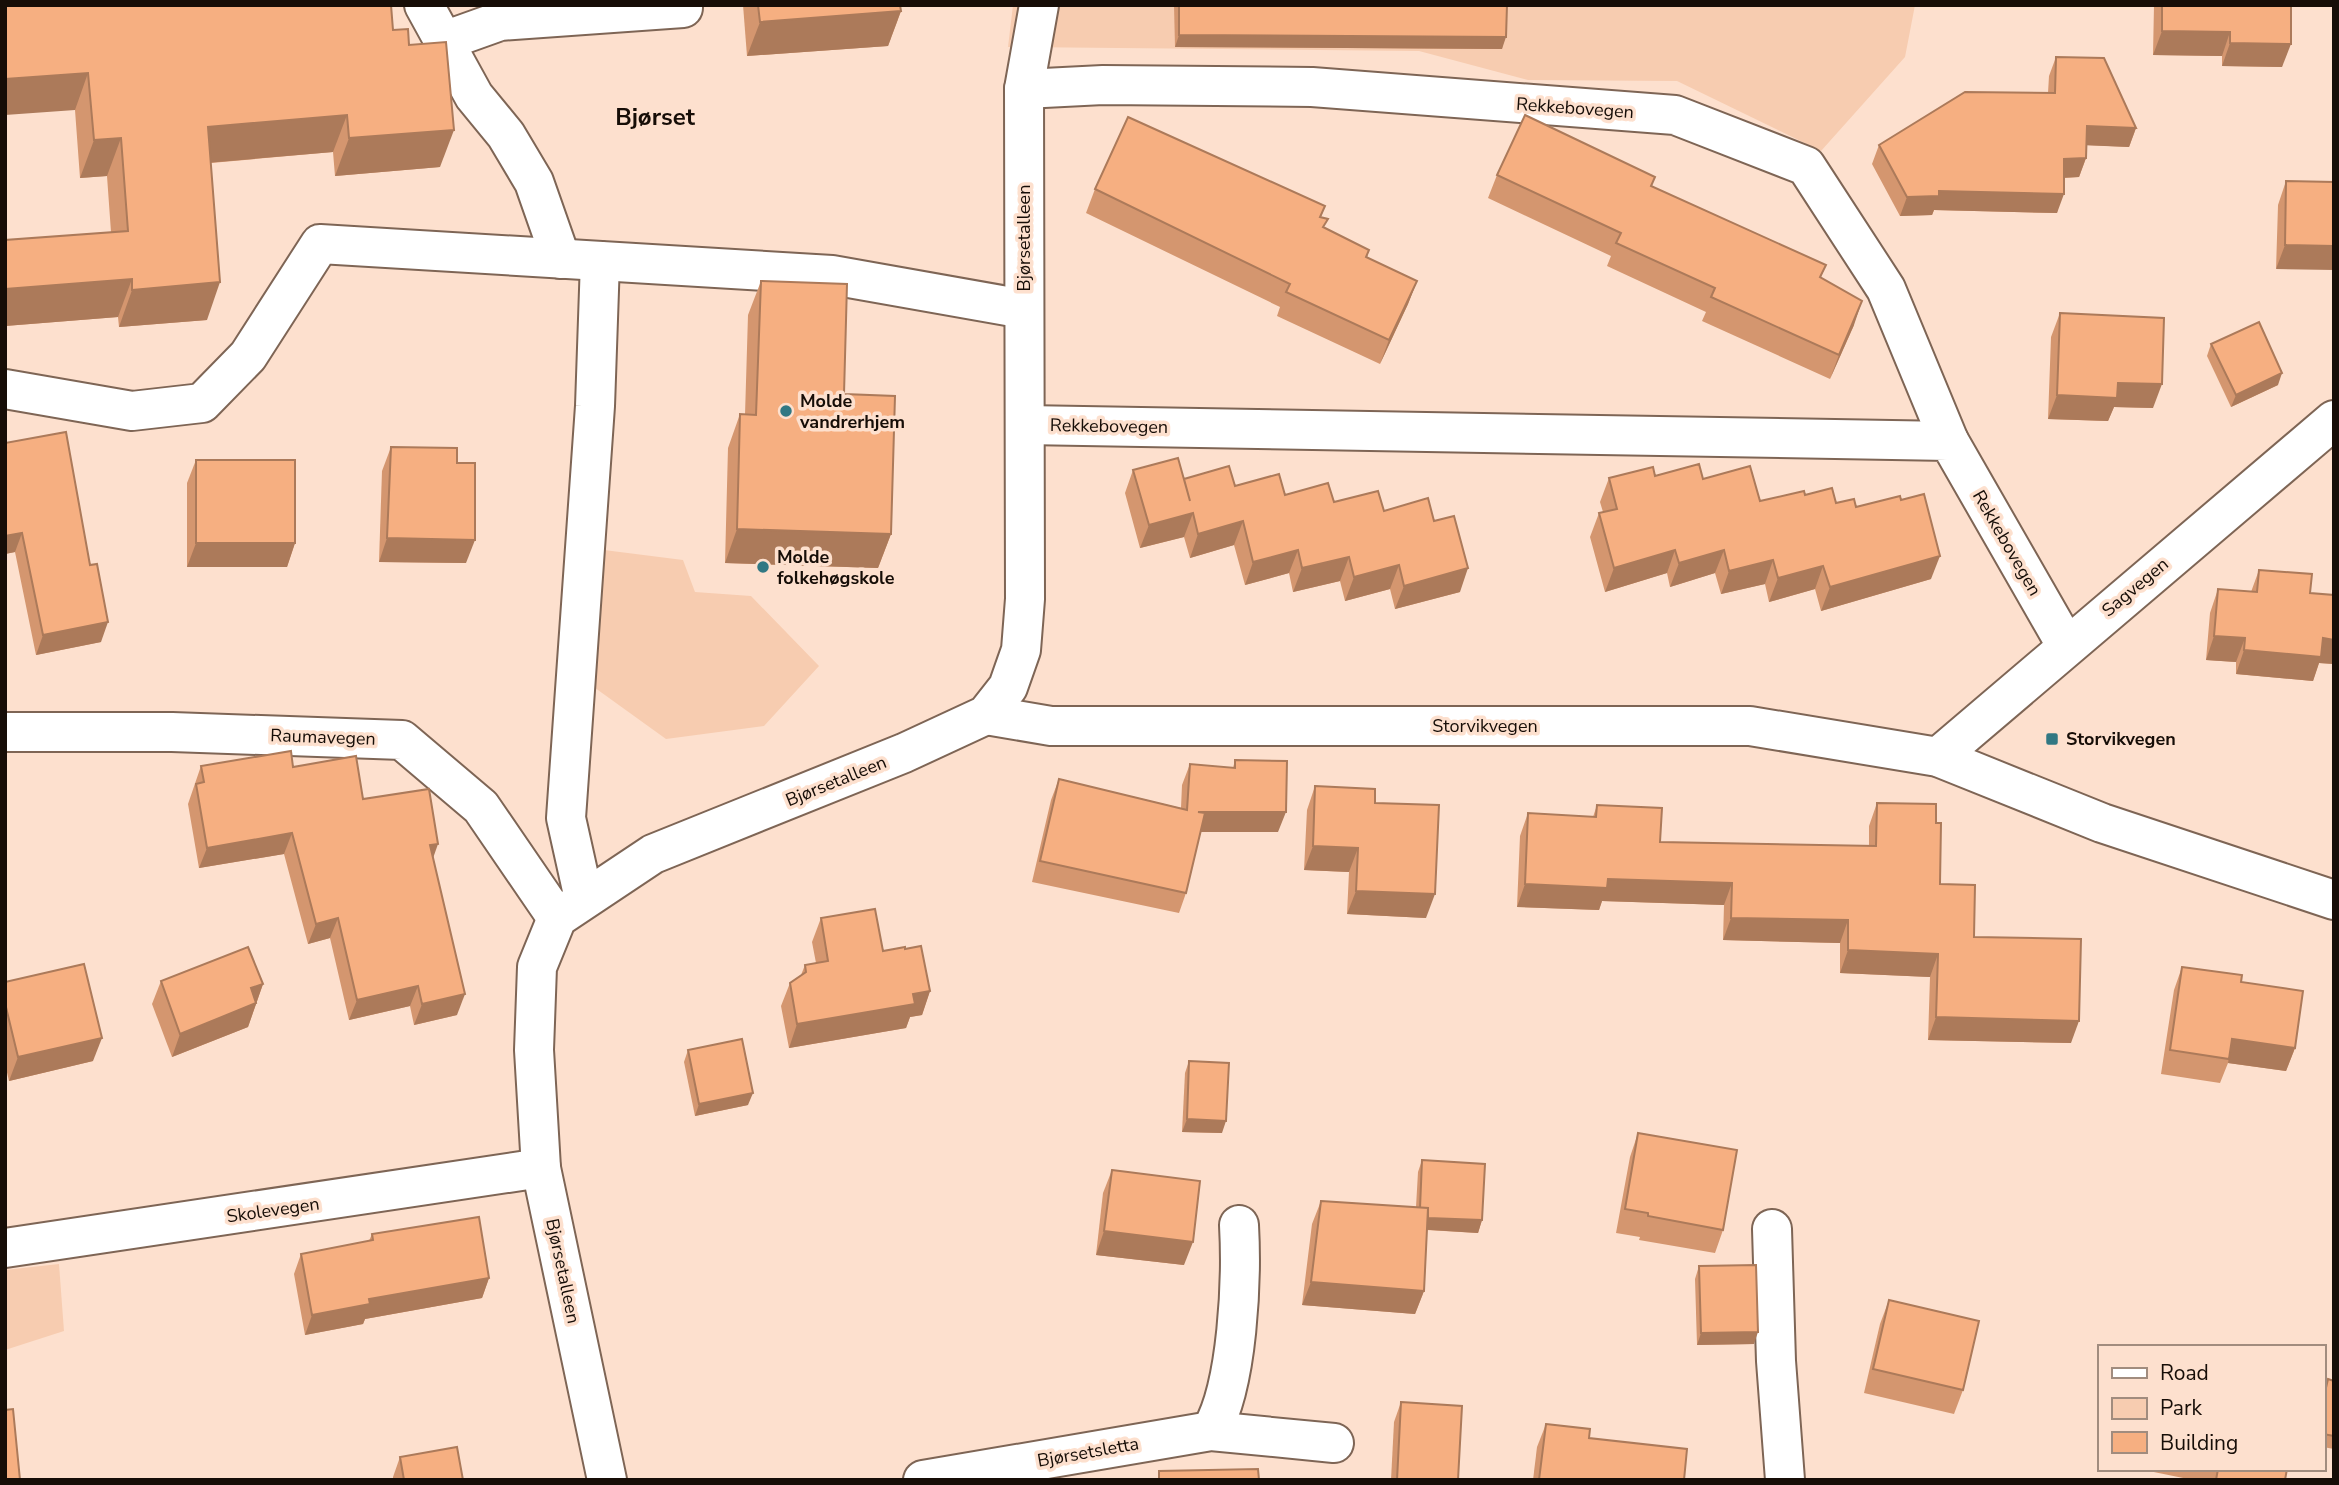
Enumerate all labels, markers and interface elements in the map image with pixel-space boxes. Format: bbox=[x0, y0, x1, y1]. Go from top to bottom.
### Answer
street label: Rekkebovegen bbox=[1515, 92, 1635, 124]
district label: Bjørset bbox=[615, 101, 696, 133]
street label: Bjørsetalleen bbox=[1012, 185, 1036, 291]
place label: Molde vandrerhjem bbox=[799, 389, 905, 434]
marker: Molde vandrerhjem bbox=[778, 403, 794, 419]
street label: Rekkebovegen bbox=[1050, 413, 1168, 439]
street label: Rekkebovegen bbox=[1967, 486, 2047, 600]
place label: Molde folkehøgskole bbox=[777, 545, 895, 590]
street label: Sagvegen bbox=[2097, 552, 2173, 622]
marker: Molde folkehøgskole bbox=[755, 559, 771, 575]
street label: Storvikvegen bbox=[1432, 714, 1538, 738]
street label: Raumavegen bbox=[270, 723, 376, 751]
place label: Storvikvegen bbox=[2066, 727, 2176, 751]
marker: Storvikvegen bbox=[2044, 731, 2060, 747]
street label: Bjørsetalleen bbox=[782, 750, 890, 812]
street label: Skolevegen bbox=[225, 1192, 321, 1228]
street label: Bjørsetalleen bbox=[540, 1216, 586, 1326]
legend bbox=[2098, 1345, 2325, 1471]
text: Road bbox=[2160, 1359, 2209, 1387]
text: Park bbox=[2160, 1394, 2202, 1422]
text: Building bbox=[2160, 1429, 2238, 1457]
street label: Bjørsetsletta bbox=[1035, 1431, 1141, 1473]

